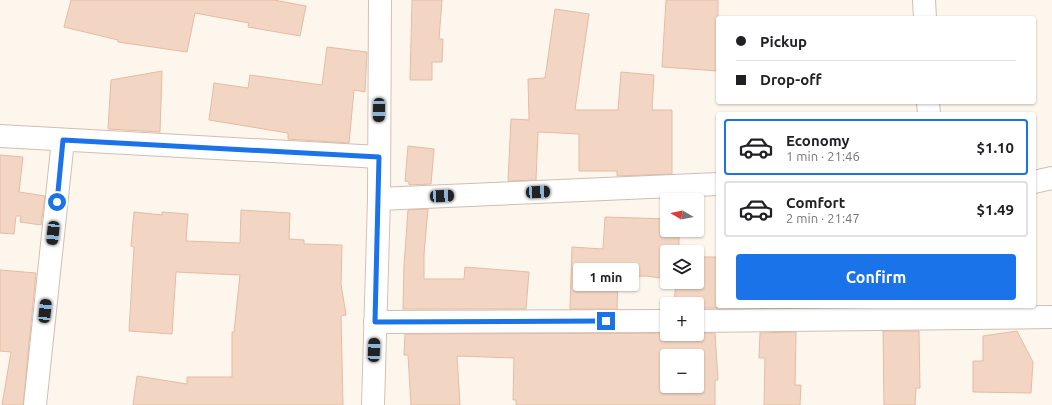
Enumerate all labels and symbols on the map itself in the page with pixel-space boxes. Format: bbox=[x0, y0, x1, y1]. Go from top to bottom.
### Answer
car bbox=[373, 98, 385, 122]
car bbox=[526, 185, 550, 199]
car bbox=[430, 189, 454, 203]
route start bbox=[48, 193, 66, 211]
north arrow bbox=[660, 193, 704, 237]
car bbox=[46, 220, 60, 246]
callout: 1 min bbox=[573, 263, 639, 291]
car bbox=[38, 298, 52, 324]
route end bbox=[597, 312, 615, 330]
car bbox=[368, 338, 380, 362]

